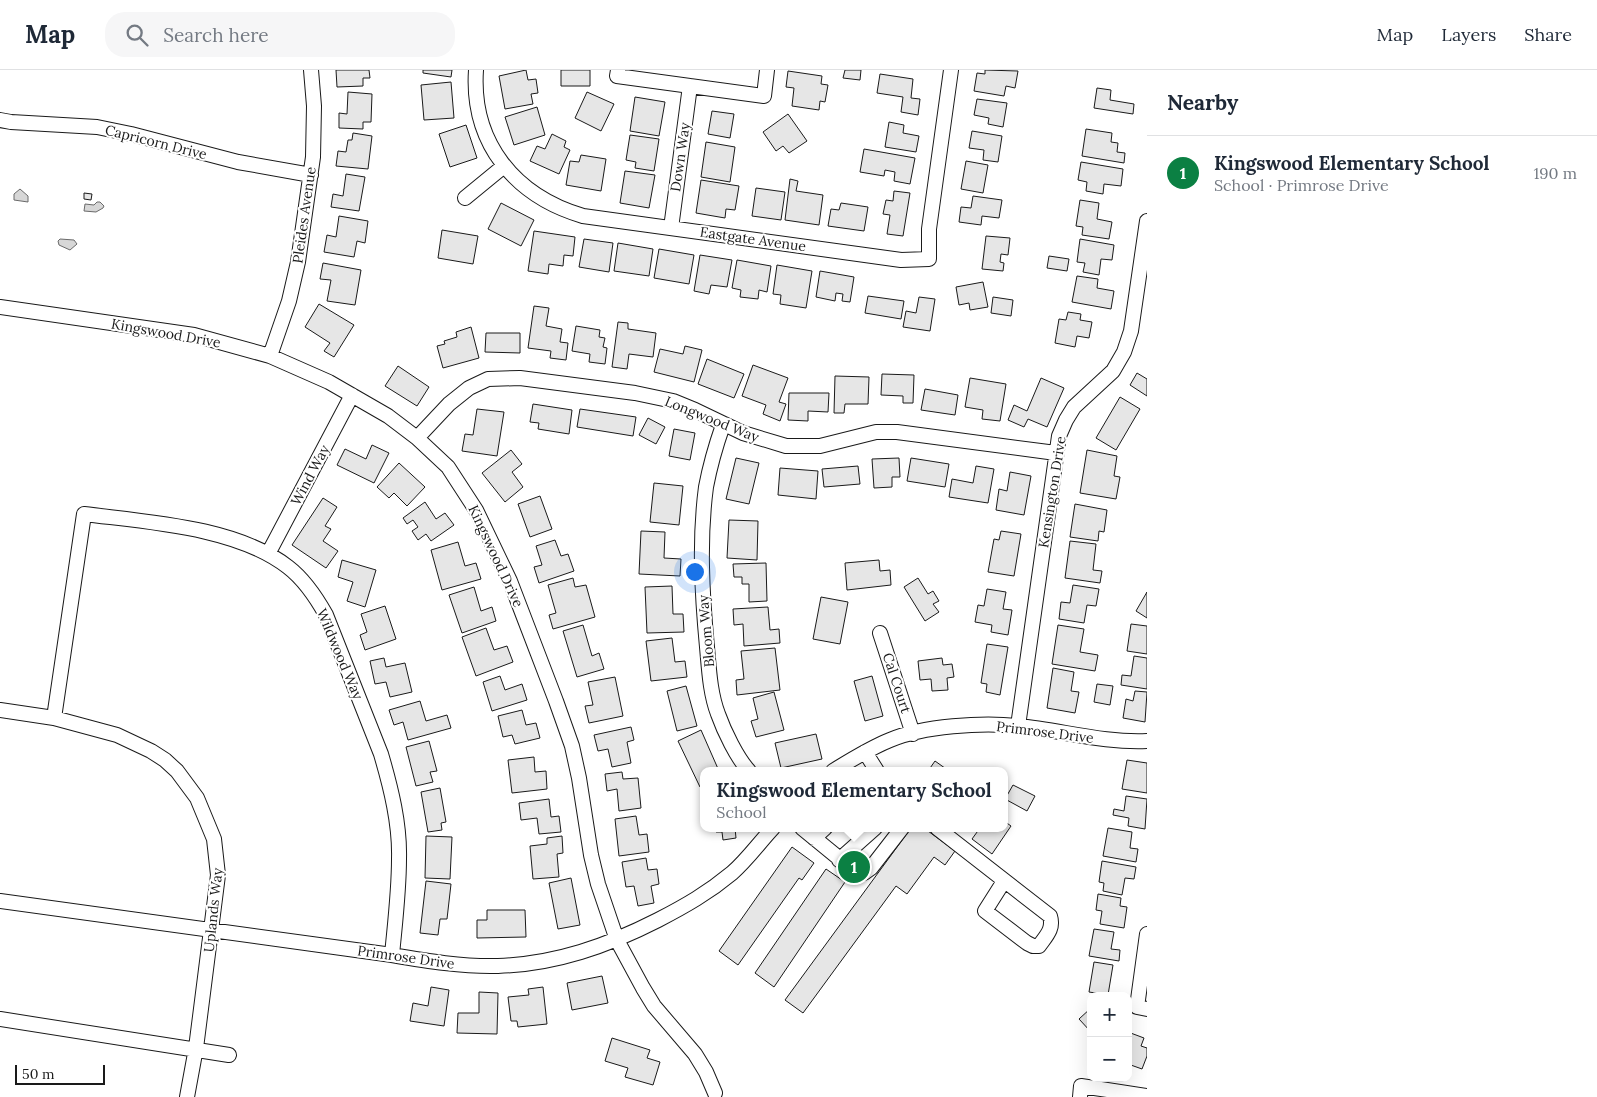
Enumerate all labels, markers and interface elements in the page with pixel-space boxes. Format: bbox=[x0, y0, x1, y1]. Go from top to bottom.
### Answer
search box bbox=[105, 12, 455, 57]
text: Map bbox=[25, 19, 75, 50]
icon: search bbox=[123, 21, 151, 49]
text: Search here bbox=[163, 23, 269, 47]
text: Map bbox=[1377, 23, 1413, 46]
text: Layers bbox=[1441, 23, 1496, 46]
text: Share bbox=[1524, 23, 1572, 46]
text: Nearby bbox=[1167, 89, 1238, 116]
street label: Capricorn Drive bbox=[103, 121, 209, 163]
street label: Down Way bbox=[666, 121, 694, 193]
text: Kingswood Elementary School bbox=[1214, 151, 1489, 175]
text: 1 bbox=[1180, 163, 1186, 183]
text: 190 m bbox=[1533, 163, 1577, 183]
street label: Pleides Avenue bbox=[288, 165, 320, 264]
text: School · Primrose Drive bbox=[1214, 175, 1389, 195]
street label: Eastgate Avenue bbox=[699, 223, 808, 255]
street label: Kingswood Drive bbox=[110, 315, 222, 352]
street label: Longwood Way bbox=[662, 392, 762, 446]
street label: Kensington Drive bbox=[1034, 434, 1070, 549]
street label: Wind Way bbox=[287, 441, 334, 508]
street label: Kingswood Drive bbox=[464, 502, 528, 610]
your location bbox=[682, 559, 708, 585]
street label: Bloom Way bbox=[694, 593, 718, 668]
street label: Wildwood Way bbox=[313, 606, 367, 703]
street label: Cal Court bbox=[879, 651, 915, 716]
street label: Primrose Drive bbox=[995, 717, 1095, 747]
popup bbox=[700, 767, 1008, 832]
text: Kingswood Elementary School bbox=[716, 778, 992, 802]
text: School bbox=[716, 802, 767, 822]
pin: 1 bbox=[838, 848, 870, 886]
street label: Uplands Way bbox=[200, 866, 226, 953]
street label: Primrose Drive bbox=[356, 941, 456, 973]
map controls bbox=[1087, 992, 1132, 1082]
button: + bbox=[1087, 992, 1132, 1037]
button: − bbox=[1087, 1037, 1132, 1082]
scale bar bbox=[15, 1062, 105, 1085]
text: 50 m bbox=[22, 1065, 55, 1083]

